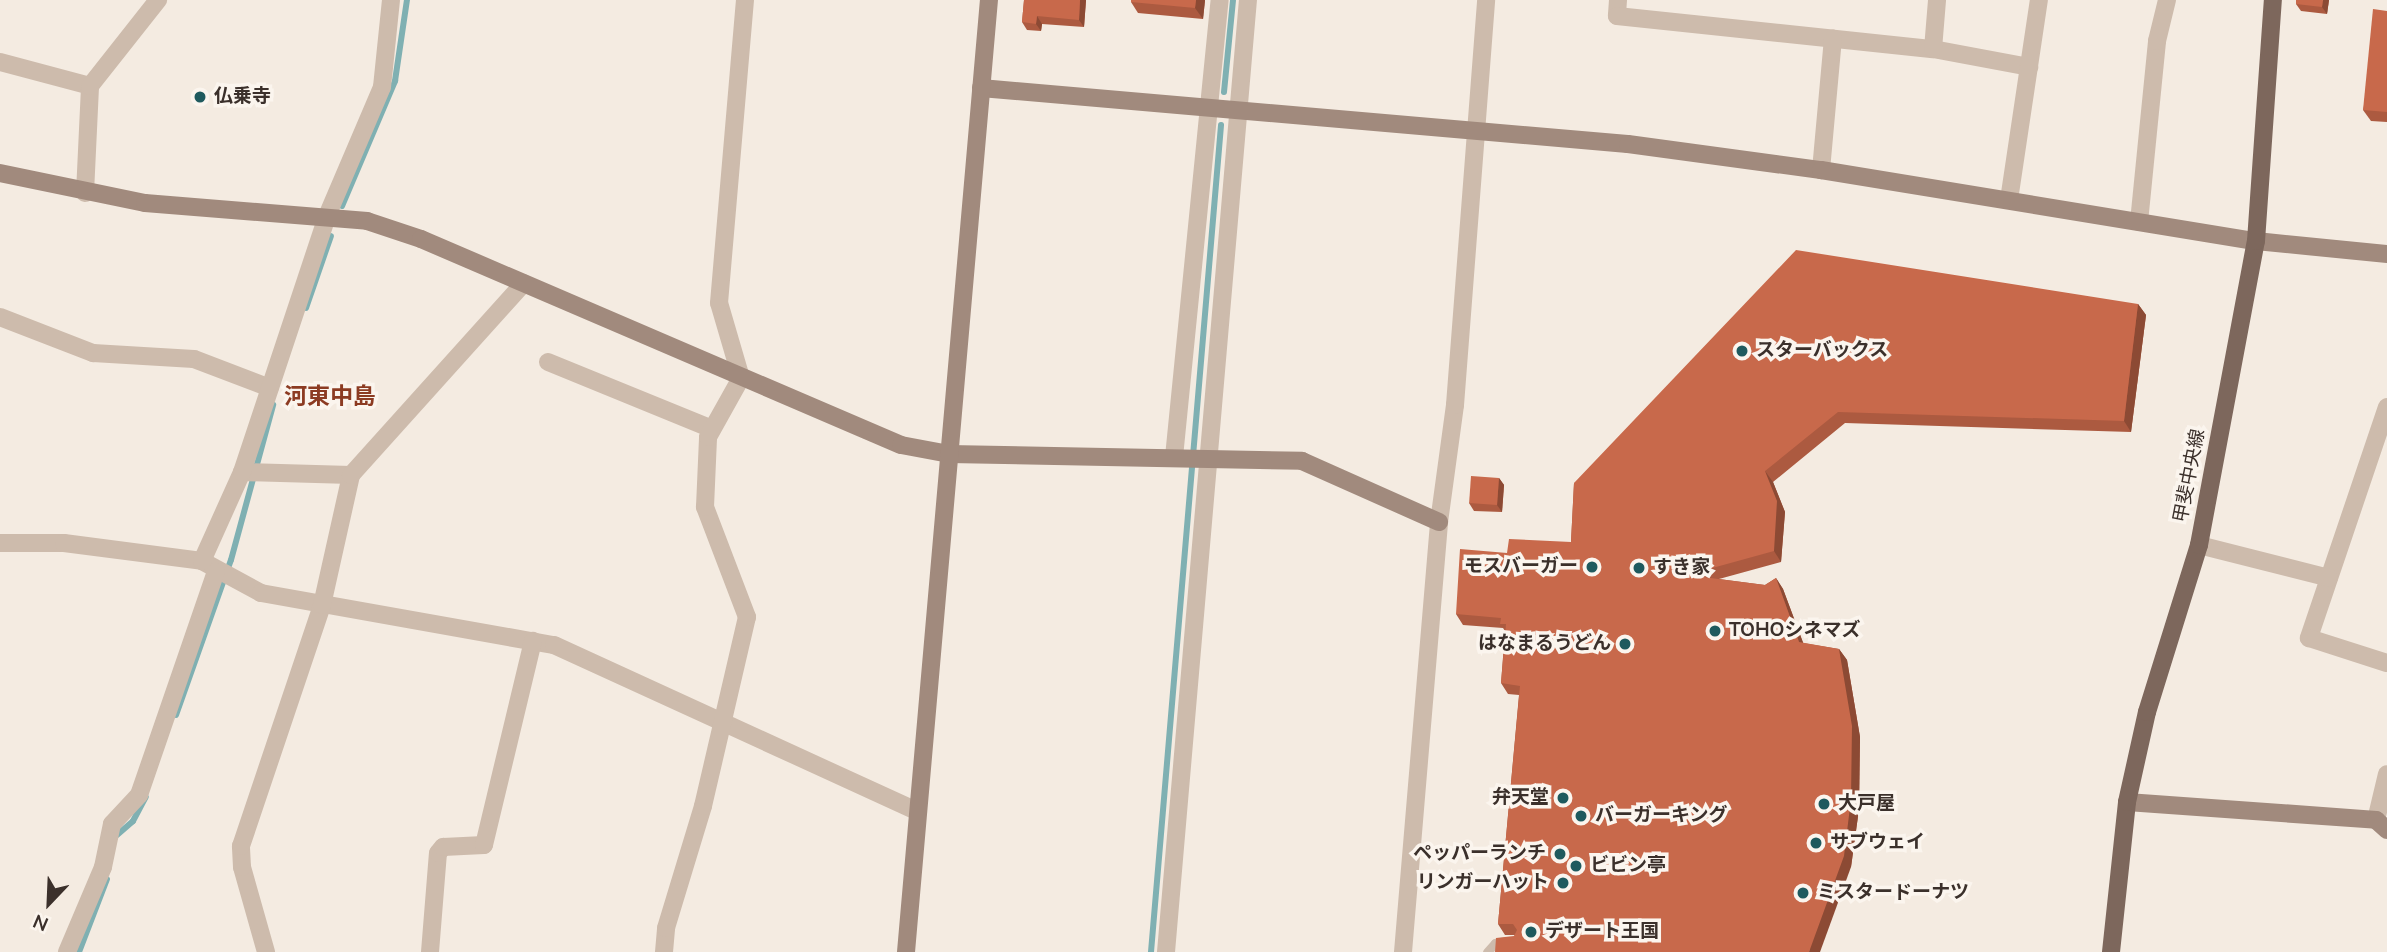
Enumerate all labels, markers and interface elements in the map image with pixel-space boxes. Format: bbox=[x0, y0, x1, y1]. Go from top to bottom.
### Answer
place label: 仏乗寺 bbox=[214, 86, 271, 108]
marker: 仏乗寺 bbox=[192, 89, 208, 105]
place label: スターバックス bbox=[1756, 340, 1889, 362]
marker: スターバックス bbox=[1734, 343, 1750, 359]
district label: 河東中島 bbox=[284, 383, 376, 411]
street label: 甲斐中央線 bbox=[2170, 427, 2210, 525]
place label: モスバーガー bbox=[1464, 556, 1578, 578]
place label: すき家 bbox=[1653, 557, 1710, 579]
marker: モスバーガー bbox=[1584, 559, 1600, 575]
marker: すき家 bbox=[1631, 560, 1647, 576]
place label: TOHOシネマズ bbox=[1729, 620, 1860, 642]
marker: TOHOシネマズ bbox=[1707, 623, 1723, 639]
place label: はなまるうどん bbox=[1478, 633, 1611, 655]
marker: はなまるうどん bbox=[1617, 636, 1633, 652]
place label: 弁天堂 bbox=[1492, 787, 1549, 809]
marker: 弁天堂 bbox=[1555, 790, 1571, 806]
place label: 大戸屋 bbox=[1838, 793, 1895, 815]
marker: 大戸屋 bbox=[1816, 796, 1832, 812]
place label: バーガーキング bbox=[1595, 805, 1728, 827]
marker: バーガーキング bbox=[1573, 808, 1589, 824]
place label: サブウェイ bbox=[1830, 832, 1925, 854]
marker: サブウェイ bbox=[1808, 835, 1824, 851]
place label: ペッパーランチ bbox=[1413, 843, 1546, 865]
marker: ペッパーランチ bbox=[1552, 846, 1568, 862]
place label: ビビン亭 bbox=[1590, 855, 1666, 877]
marker: ビビン亭 bbox=[1568, 858, 1584, 874]
north arrow bbox=[14, 868, 84, 938]
place label: リンガーハット bbox=[1416, 872, 1549, 894]
marker: リンガーハット bbox=[1555, 875, 1571, 891]
place label: ミスタードーナツ bbox=[1817, 882, 1969, 904]
marker: ミスタードーナツ bbox=[1795, 885, 1811, 901]
text: N bbox=[29, 908, 52, 937]
place label: デザート王国 bbox=[1545, 921, 1659, 943]
marker: デザート王国 bbox=[1523, 924, 1539, 940]

